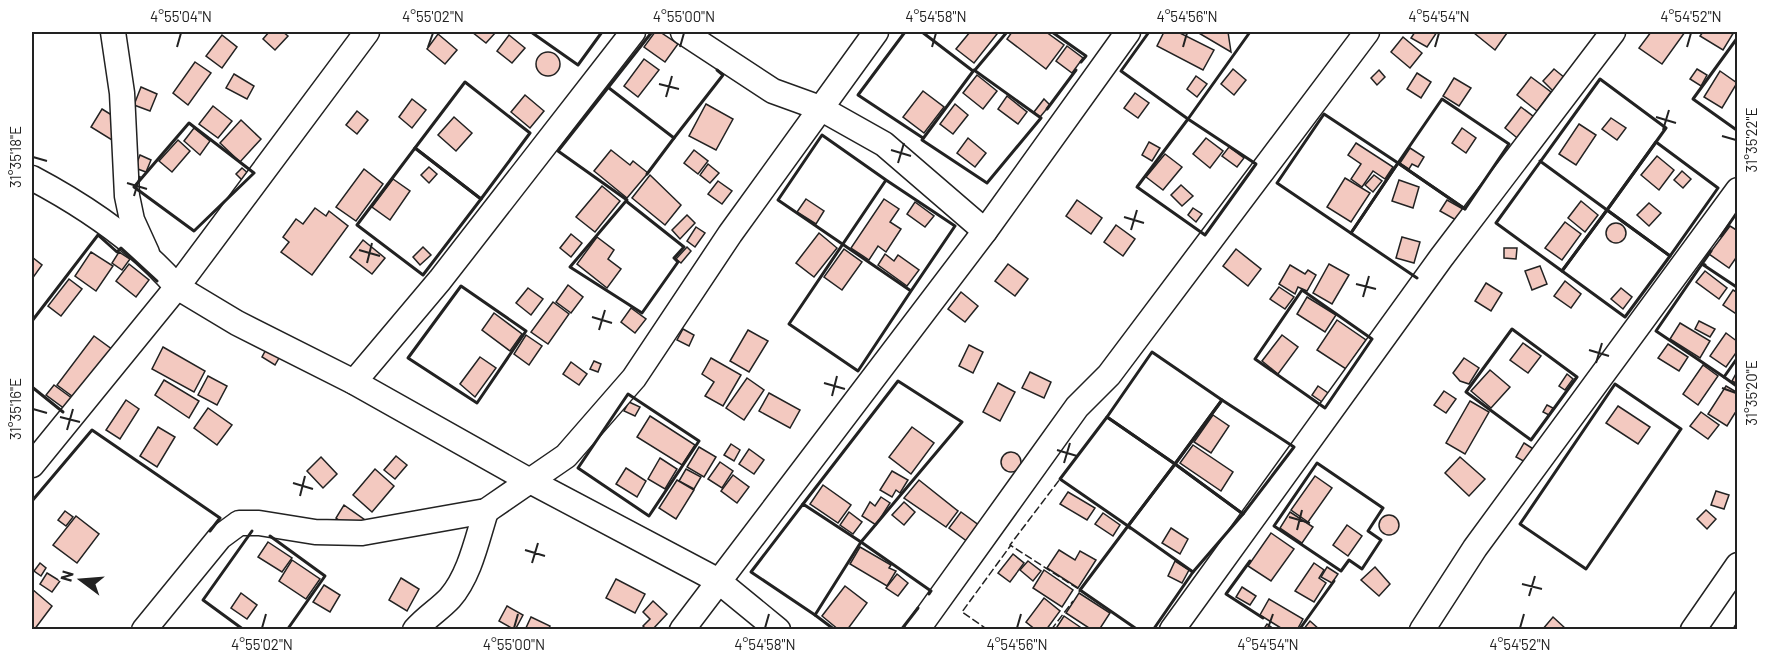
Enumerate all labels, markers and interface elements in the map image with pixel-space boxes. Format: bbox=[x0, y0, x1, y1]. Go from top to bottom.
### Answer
text: 4°55'04"N bbox=[150, 7, 212, 25]
text: 4°55'02"N bbox=[402, 7, 464, 25]
text: 4°55'00"N bbox=[653, 7, 715, 25]
text: 4°54'58"N bbox=[905, 7, 967, 25]
text: 4°54'56"N bbox=[1156, 7, 1218, 25]
text: 4°54'54"N bbox=[1408, 7, 1470, 25]
text: 4°54'52"N bbox=[1660, 7, 1722, 25]
text: 31°35'22"E bbox=[1742, 107, 1760, 173]
text: 31°35'18"E bbox=[6, 126, 24, 188]
text: 31°35'20"E bbox=[1742, 360, 1760, 426]
text: 31°35'16"E bbox=[6, 378, 24, 440]
north arrow bbox=[51, 550, 111, 610]
text: N bbox=[56, 568, 77, 583]
text: 4°55'02"N bbox=[231, 635, 293, 653]
text: 4°55'00"N bbox=[483, 635, 545, 653]
text: 4°54'58"N bbox=[734, 635, 796, 653]
text: 4°54'56"N bbox=[986, 635, 1048, 653]
text: 4°54'54"N bbox=[1237, 635, 1299, 653]
text: 4°54'52"N bbox=[1489, 635, 1551, 653]

